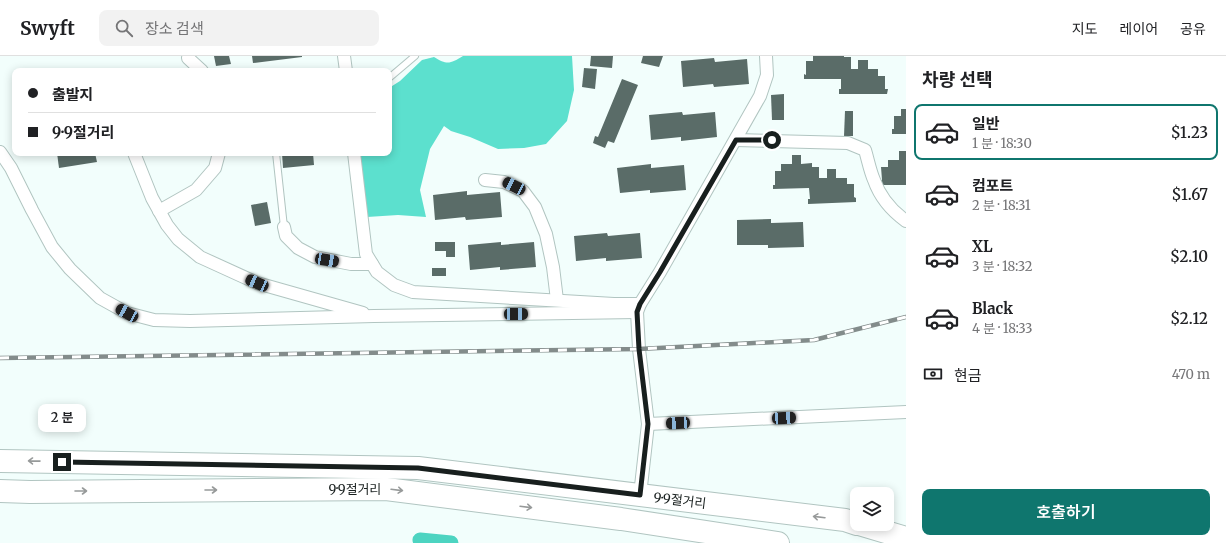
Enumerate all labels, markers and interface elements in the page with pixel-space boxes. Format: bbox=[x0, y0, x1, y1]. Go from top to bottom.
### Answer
search box bbox=[99, 10, 379, 46]
text: Swyft bbox=[20, 16, 75, 40]
icon: search bbox=[113, 17, 135, 39]
text: 장소 검색 bbox=[145, 19, 204, 38]
text: 지도 bbox=[1072, 20, 1098, 38]
text: 레이어 bbox=[1120, 20, 1158, 38]
text: 공유 bbox=[1180, 20, 1206, 38]
text: 차량 선택 bbox=[922, 68, 993, 91]
text: 출발지 bbox=[52, 85, 93, 104]
icon: car bbox=[924, 114, 960, 150]
text: 일반 bbox=[972, 114, 1000, 133]
text: 9·9절거리 bbox=[52, 123, 114, 142]
text: $1.23 bbox=[1171, 123, 1208, 142]
route start bbox=[763, 131, 781, 149]
text: 1 분 · 18:30 bbox=[972, 135, 1032, 152]
car bbox=[501, 175, 527, 197]
icon: car bbox=[924, 176, 960, 212]
text: 컴포트 bbox=[972, 176, 1013, 195]
text: $1.67 bbox=[1172, 185, 1208, 204]
text: 2 분 · 18:31 bbox=[972, 197, 1031, 214]
text: XL bbox=[972, 237, 993, 256]
icon: car bbox=[924, 238, 960, 274]
text: $2.10 bbox=[1170, 247, 1208, 266]
car bbox=[314, 252, 340, 268]
text: 3 분 · 18:32 bbox=[972, 258, 1032, 275]
car bbox=[244, 273, 270, 293]
text: Black bbox=[972, 299, 1013, 318]
icon: car bbox=[924, 300, 960, 336]
car bbox=[114, 302, 140, 324]
car bbox=[504, 308, 528, 320]
text: $2.12 bbox=[1170, 309, 1208, 328]
text: 4 분 · 18:33 bbox=[972, 320, 1033, 337]
icon: cash bbox=[922, 363, 944, 385]
text: 현금 bbox=[954, 366, 982, 385]
text: 470 m bbox=[1172, 366, 1210, 383]
callout: 2 분 bbox=[38, 404, 86, 432]
text: 2 분 bbox=[51, 409, 73, 426]
car bbox=[772, 411, 796, 425]
car bbox=[666, 416, 690, 430]
route end bbox=[53, 453, 71, 471]
one-way arrow bbox=[28, 457, 41, 465]
street label: 9·9절거리 bbox=[328, 481, 382, 498]
one-way arrow bbox=[204, 486, 217, 494]
one-way arrow bbox=[390, 486, 403, 494]
one-way arrow bbox=[74, 487, 87, 495]
map controls bbox=[850, 487, 894, 531]
button: layers bbox=[850, 487, 894, 531]
street label: 9·9절거리 bbox=[653, 489, 707, 512]
button: 호출하기 bbox=[922, 489, 1210, 535]
one-way arrow bbox=[519, 503, 532, 511]
one-way arrow bbox=[813, 513, 826, 521]

